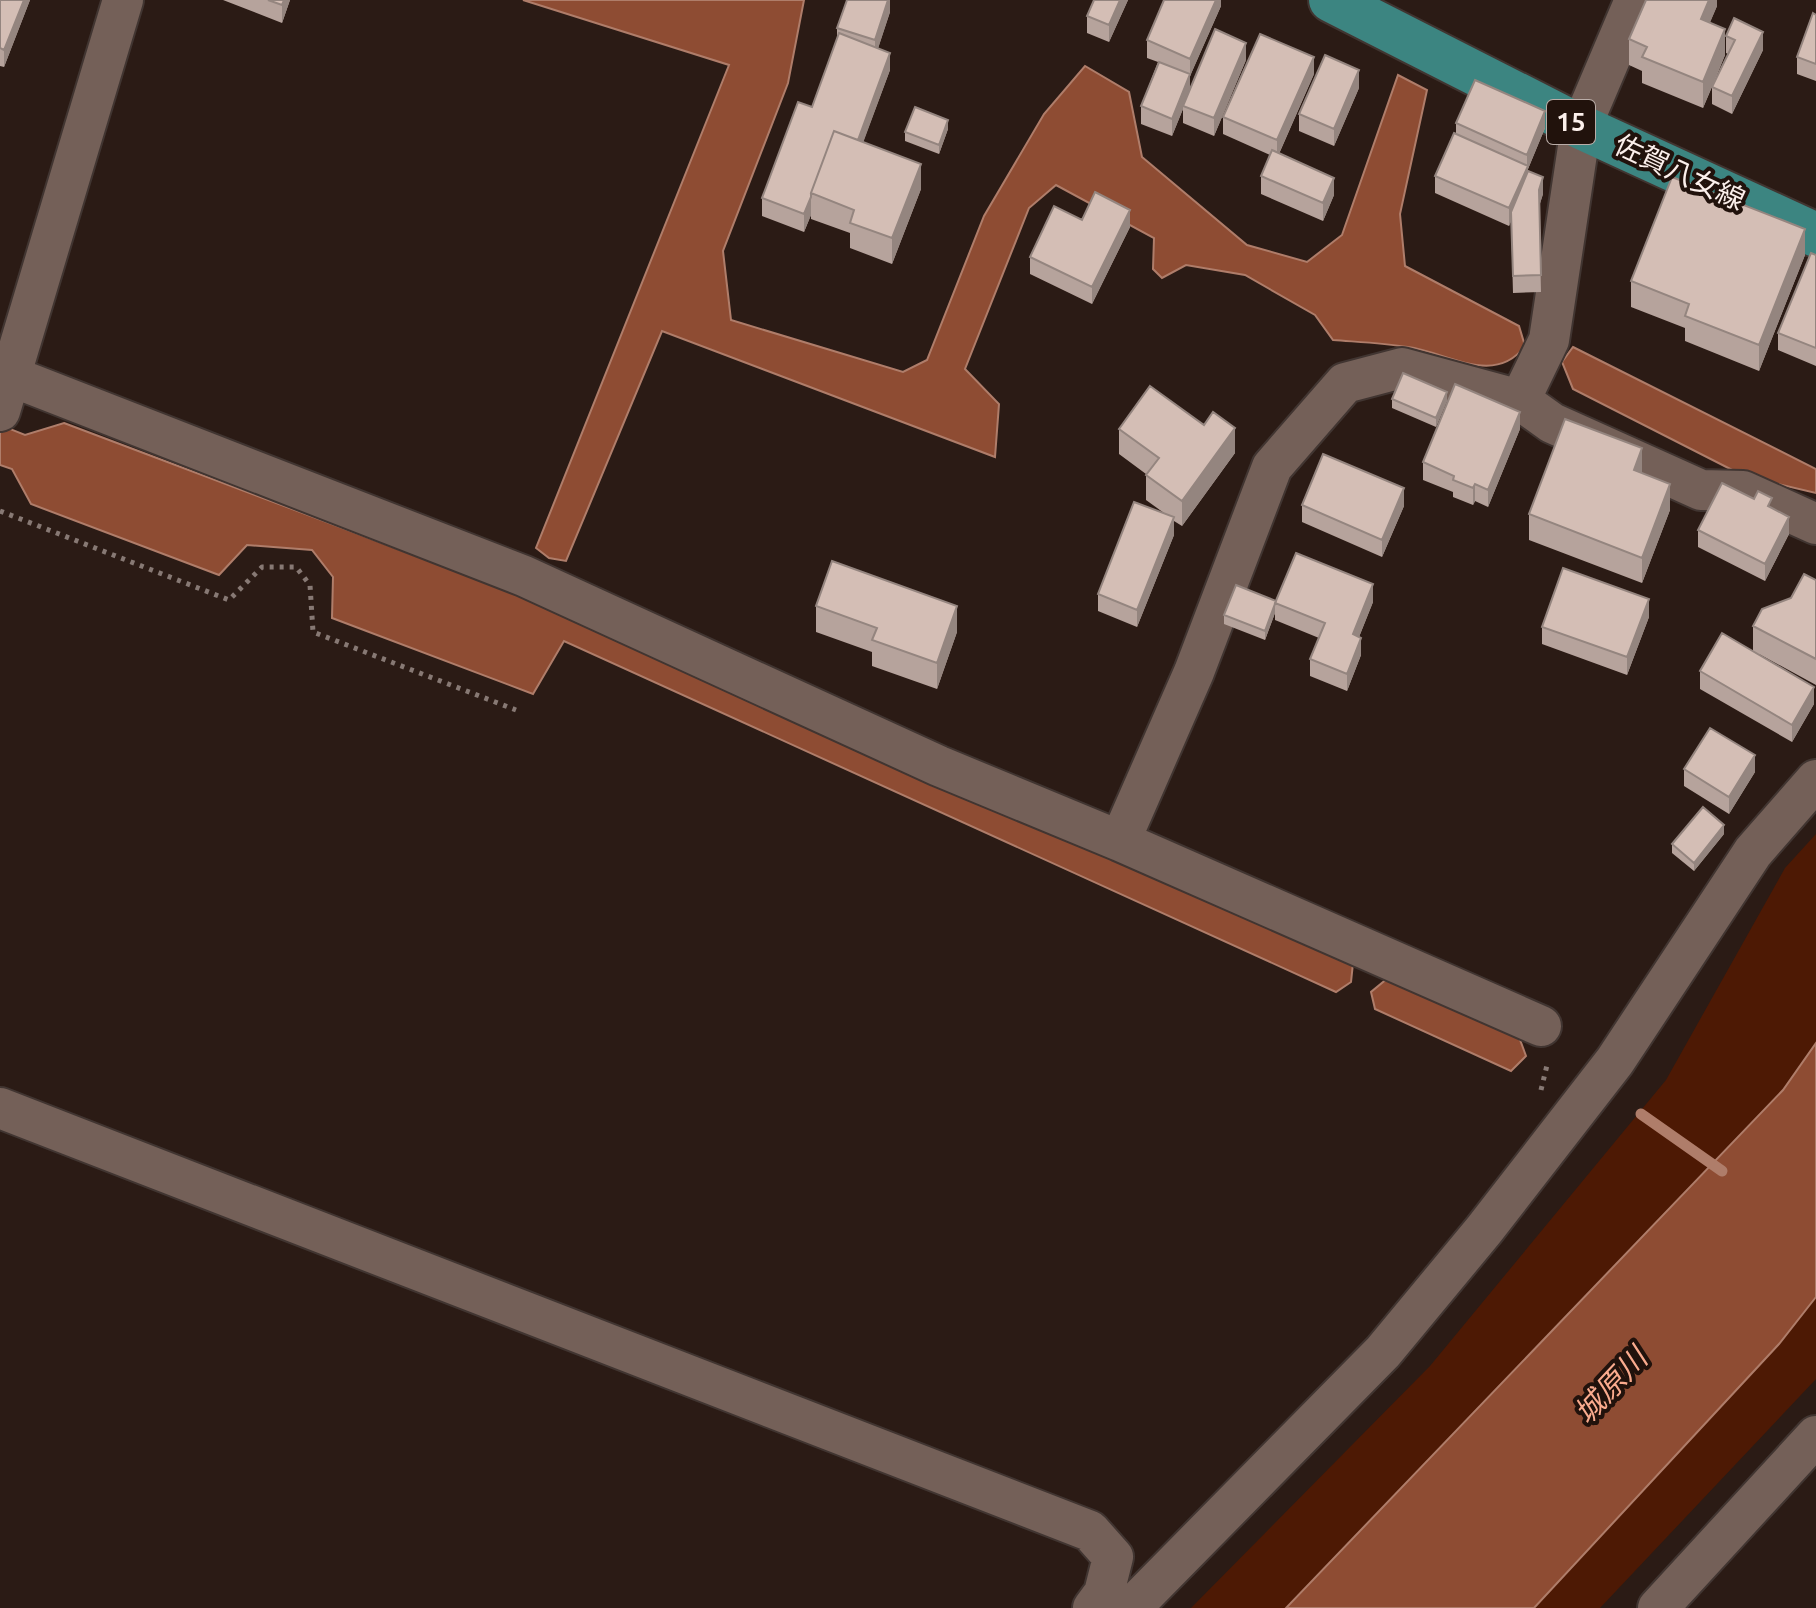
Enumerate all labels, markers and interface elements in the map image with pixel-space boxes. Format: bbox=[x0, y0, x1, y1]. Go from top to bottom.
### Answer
road number: 15 bbox=[1547, 100, 1595, 144]
street label: 佐賀八女線 bbox=[1610, 128, 1750, 215]
water label: 城原川 bbox=[1567, 1339, 1655, 1430]

